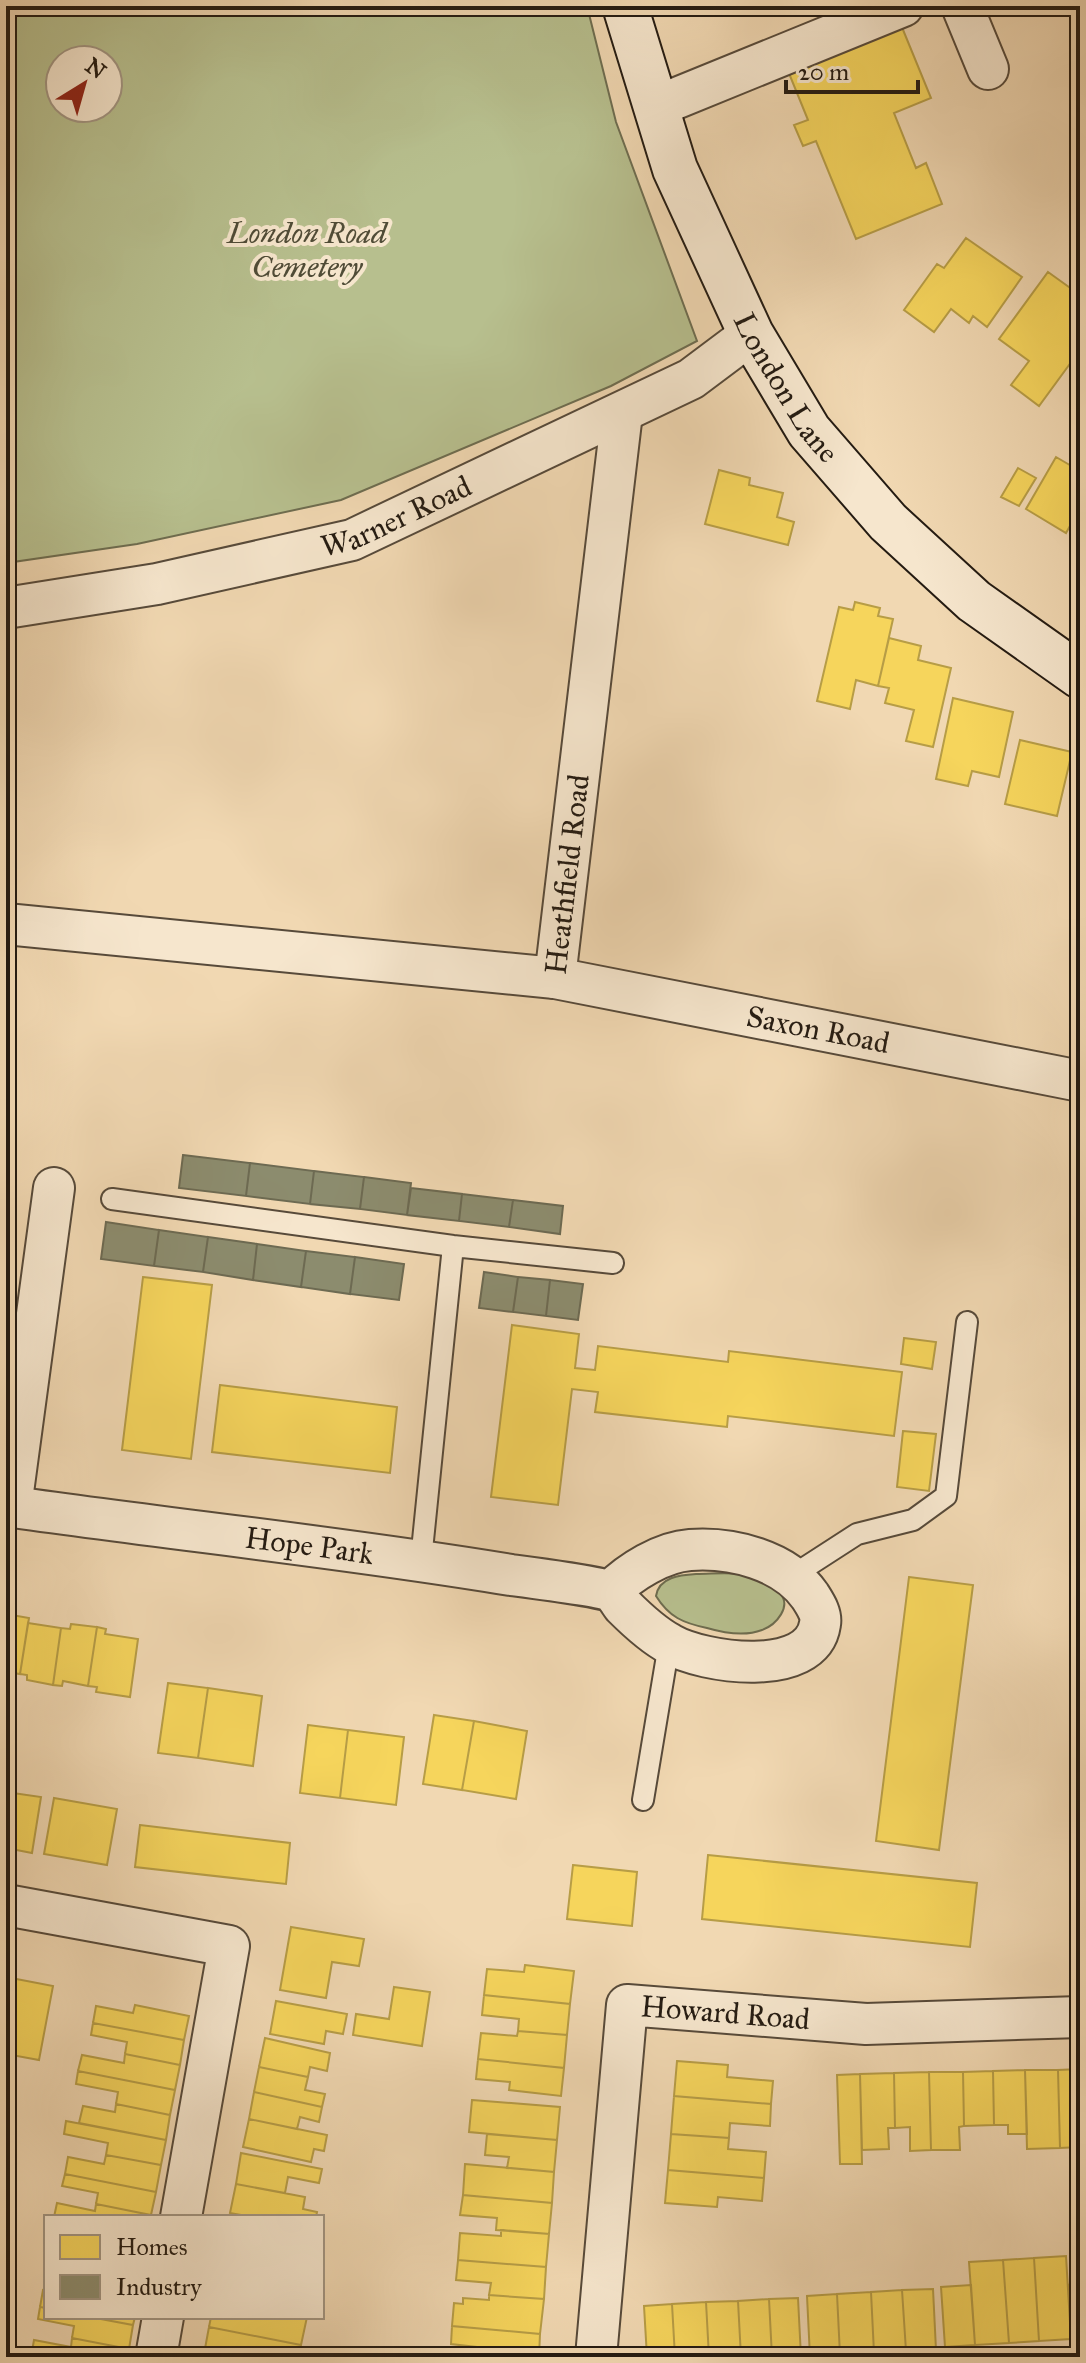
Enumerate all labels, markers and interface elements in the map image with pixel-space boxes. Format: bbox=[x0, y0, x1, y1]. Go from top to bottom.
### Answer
north arrow bbox=[44, 44, 124, 124]
scale bar bbox=[786, 44, 918, 94]
text: N bbox=[80, 52, 112, 85]
text: 20 m bbox=[798, 57, 849, 87]
park label: London Road Cemetery bbox=[225, 215, 389, 285]
street label: London Lane bbox=[726, 307, 846, 470]
street label: Warner Road bbox=[317, 468, 477, 564]
street label: Heathfield Road bbox=[538, 772, 597, 977]
street label: Saxon Road bbox=[743, 998, 893, 1061]
street label: Hope Park bbox=[243, 1519, 376, 1572]
street label: Howard Road bbox=[639, 1988, 811, 2037]
legend bbox=[44, 2215, 324, 2319]
text: Homes bbox=[116, 2232, 188, 2262]
text: Industry bbox=[116, 2272, 202, 2302]

